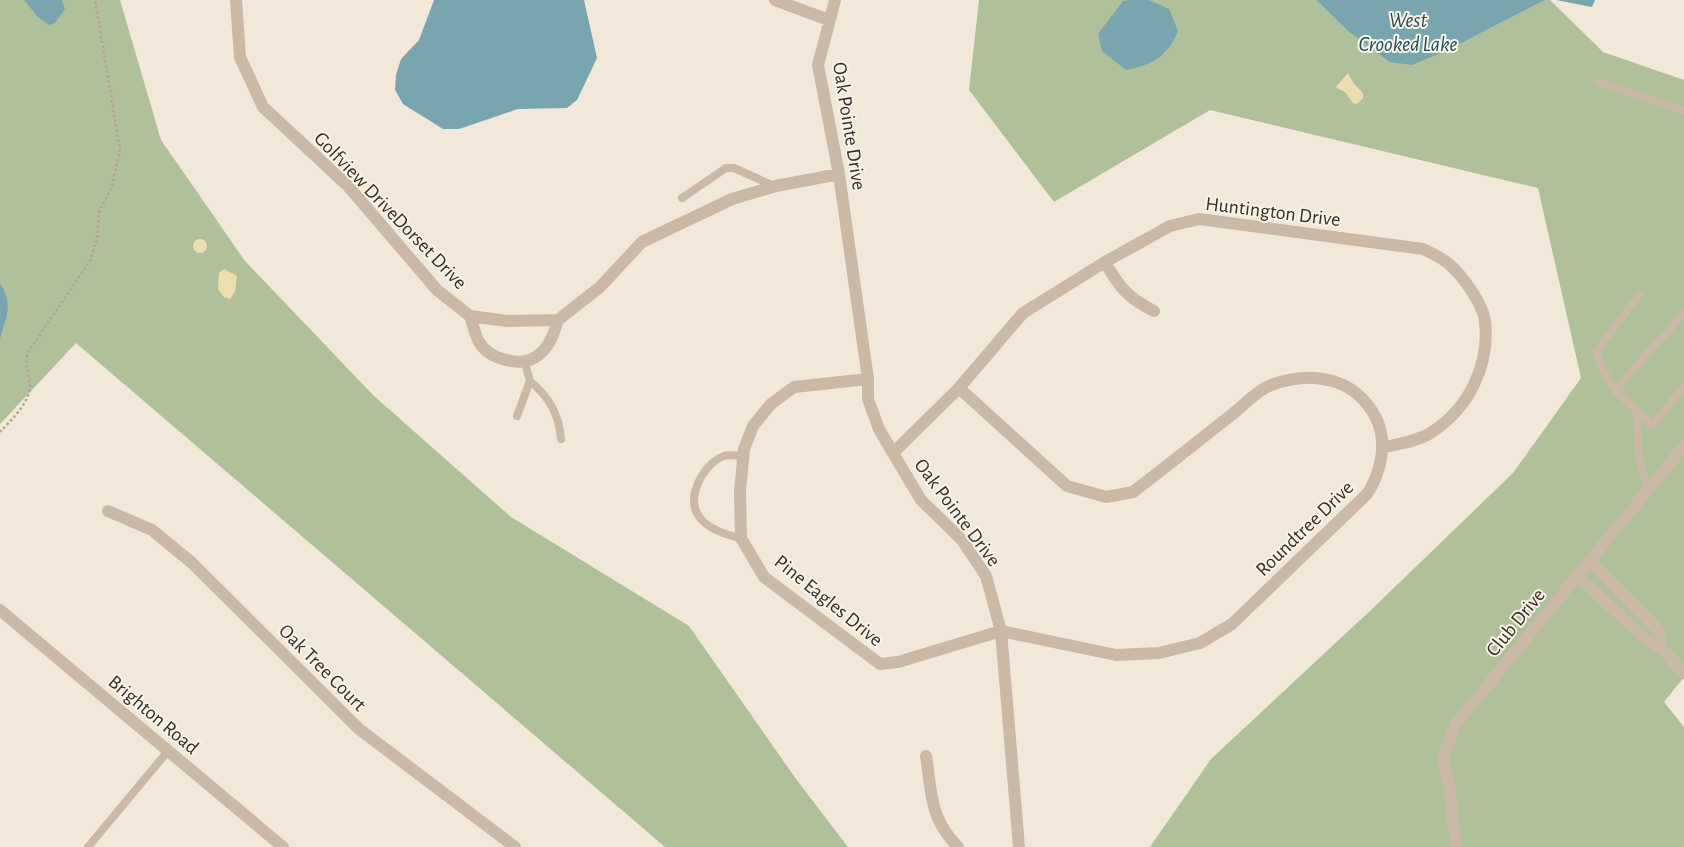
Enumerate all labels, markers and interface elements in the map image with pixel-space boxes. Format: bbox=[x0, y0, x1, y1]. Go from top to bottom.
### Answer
water label: West Crooked Lake bbox=[1359, 10, 1457, 55]
street label: Oak Pointe Drive bbox=[829, 61, 869, 191]
street label: Golfview DriveDorset Drive bbox=[310, 128, 470, 293]
street label: Huntington Drive bbox=[1204, 194, 1342, 230]
street label: Oak Pointe Drive bbox=[910, 455, 1004, 570]
street label: Roundtree Drive bbox=[1252, 477, 1357, 580]
street label: Pine Eagles Drive bbox=[770, 551, 886, 650]
street label: Club Drive bbox=[1483, 585, 1549, 660]
street label: Oak Tree Court bbox=[275, 620, 370, 715]
street label: Brighton Road bbox=[104, 671, 202, 758]

